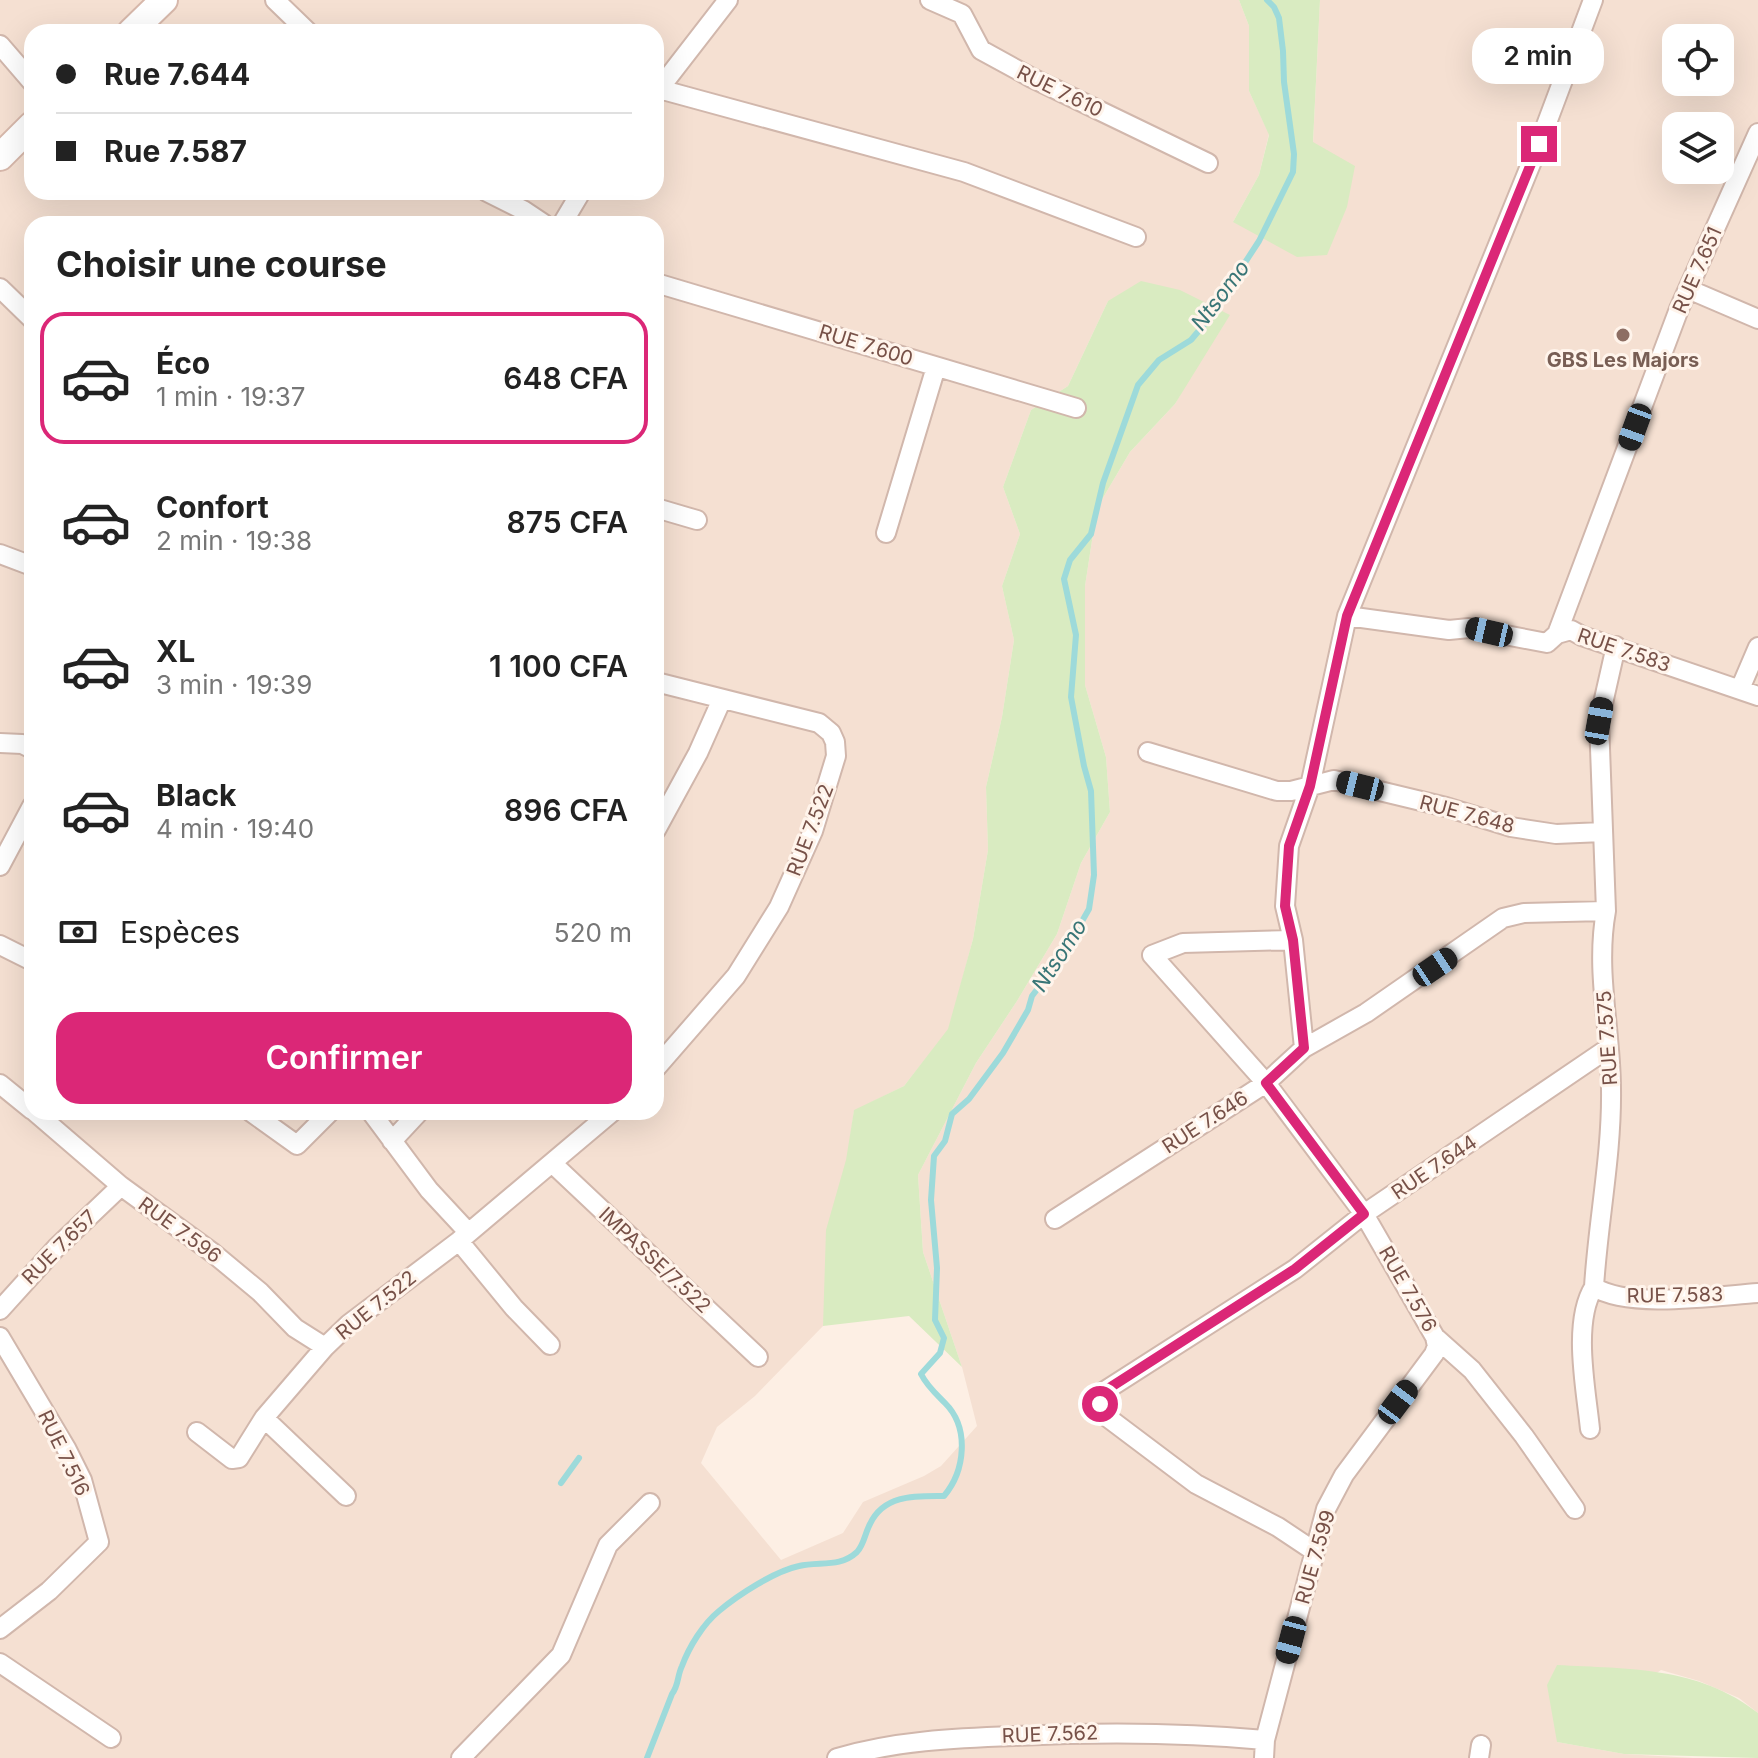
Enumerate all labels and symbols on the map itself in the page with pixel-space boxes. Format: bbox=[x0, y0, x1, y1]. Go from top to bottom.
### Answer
callout: 2 min bbox=[1473, 28, 1605, 84]
street label: RUE 7.610 bbox=[1013, 60, 1107, 122]
route end bbox=[1521, 126, 1557, 162]
street label: RUE 7.651 bbox=[1667, 223, 1727, 317]
water label: Ntsomo bbox=[1185, 255, 1255, 335]
street label: RUE 7.600 bbox=[816, 319, 916, 371]
marker: GBS Les Majors bbox=[1614, 326, 1632, 344]
place label: GBS Les Majors bbox=[1547, 348, 1699, 372]
car bbox=[1616, 400, 1654, 454]
car bbox=[1463, 615, 1515, 649]
street label: RUE 7.583 bbox=[1574, 623, 1674, 677]
car bbox=[1583, 695, 1615, 747]
car bbox=[1334, 769, 1386, 803]
street label: RUE 7.522 bbox=[782, 781, 838, 879]
street label: RUE 7.648 bbox=[1417, 790, 1517, 838]
water label: Ntsomo bbox=[1026, 914, 1092, 996]
car bbox=[1408, 944, 1462, 990]
street label: RUE 7.575 bbox=[1592, 990, 1622, 1086]
street label: RUE 7.646 bbox=[1158, 1085, 1252, 1159]
street label: RUE 7.644 bbox=[1387, 1130, 1481, 1204]
street label: RUE 7.596 bbox=[134, 1192, 226, 1268]
street label: IMPASSE/7.522 bbox=[594, 1202, 716, 1318]
street label: RUE 7.657 bbox=[17, 1205, 101, 1289]
street label: RUE 7.576 bbox=[1374, 1242, 1442, 1336]
street label: RUE 7.522 bbox=[331, 1265, 421, 1345]
street label: RUE 7.583 bbox=[1627, 1282, 1723, 1308]
car bbox=[1374, 1376, 1422, 1428]
route start bbox=[1082, 1386, 1118, 1422]
street label: RUE 7.516 bbox=[33, 1406, 95, 1500]
street label: RUE 7.599 bbox=[1290, 1507, 1340, 1607]
car bbox=[1273, 1614, 1309, 1666]
street label: RUE 7.562 bbox=[1001, 1720, 1099, 1748]

